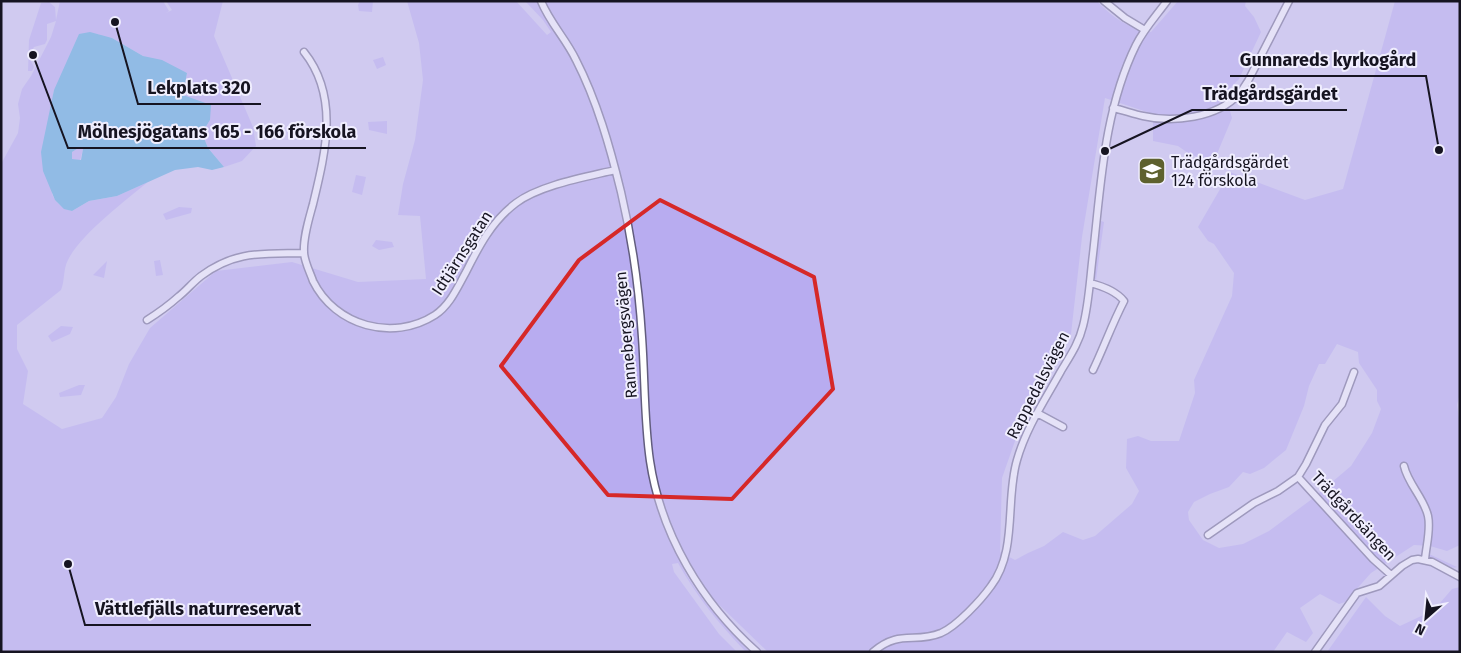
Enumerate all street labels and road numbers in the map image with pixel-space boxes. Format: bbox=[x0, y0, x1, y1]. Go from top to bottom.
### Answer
street label: Idtjärnsgatan bbox=[428, 207, 496, 299]
street label: Rannebergsvägen bbox=[611, 271, 641, 399]
street label: Rappedalsvägen bbox=[1003, 328, 1073, 442]
street label: Trädgårdsängen bbox=[1308, 467, 1400, 565]

